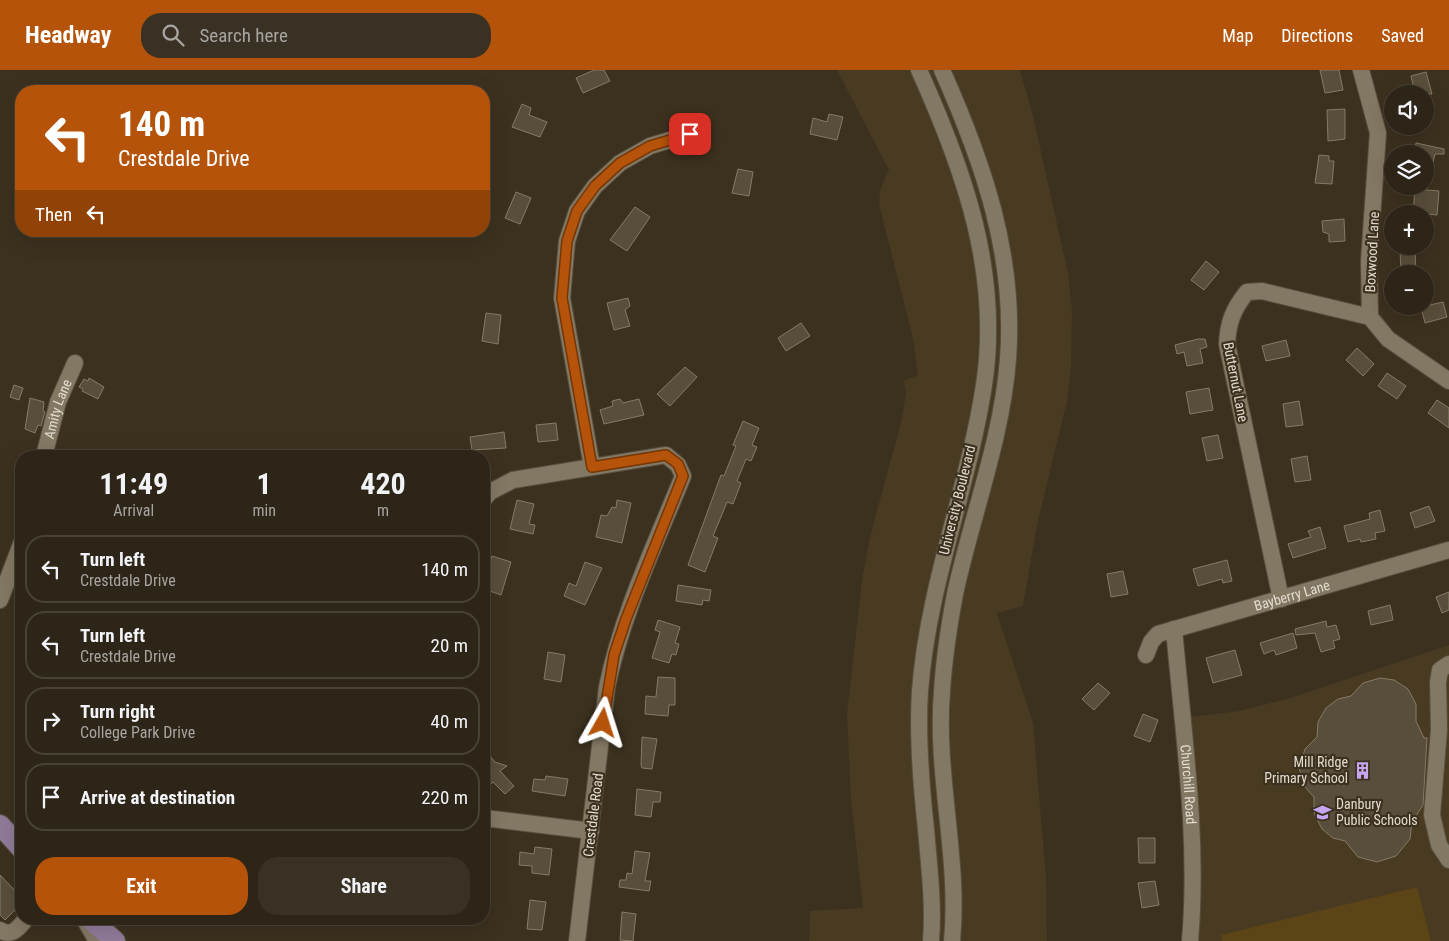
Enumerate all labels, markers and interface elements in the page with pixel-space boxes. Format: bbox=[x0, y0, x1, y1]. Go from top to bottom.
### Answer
search box bbox=[141, 13, 491, 58]
text: Headway bbox=[25, 21, 111, 49]
icon: search bbox=[159, 21, 187, 49]
text: Search here bbox=[199, 24, 288, 47]
text: Map bbox=[1222, 25, 1253, 46]
text: Directions bbox=[1281, 25, 1353, 46]
text: Saved bbox=[1381, 25, 1424, 46]
map controls bbox=[1384, 85, 1434, 315]
button: sound bbox=[1384, 85, 1434, 135]
text: 140 m bbox=[118, 104, 205, 145]
icon: left bbox=[35, 105, 100, 170]
pin bbox=[669, 113, 711, 155]
icon: arrive bbox=[676, 120, 704, 148]
button: layers bbox=[1384, 145, 1434, 195]
text: Crestdale Drive bbox=[118, 146, 250, 171]
icon: left bbox=[82, 200, 110, 228]
text: Then bbox=[35, 203, 72, 226]
button: + bbox=[1384, 205, 1434, 255]
street label: Boxwood Lane bbox=[1362, 211, 1382, 293]
button: − bbox=[1384, 265, 1434, 315]
street label: Butternut Lane bbox=[1220, 341, 1252, 424]
street label: Amity Lane bbox=[41, 376, 75, 440]
street label: University Boulevard bbox=[936, 444, 978, 556]
text: 11:49 bbox=[99, 466, 168, 501]
text: 1 bbox=[257, 466, 272, 501]
text: 420 bbox=[360, 466, 406, 501]
text: Arrival bbox=[113, 501, 154, 520]
text: min bbox=[252, 501, 276, 520]
text: m bbox=[377, 501, 389, 520]
text: Turn left bbox=[80, 548, 145, 571]
icon: left bbox=[37, 555, 65, 583]
text: 140 m bbox=[421, 558, 468, 581]
text: Crestdale Drive bbox=[80, 571, 176, 590]
street label: Bayberry Lane bbox=[1252, 577, 1332, 614]
text: Turn left bbox=[80, 624, 145, 647]
icon: left bbox=[37, 631, 65, 659]
text: 20 m bbox=[431, 634, 468, 657]
text: Crestdale Drive bbox=[80, 647, 176, 666]
position arrow bbox=[576, 696, 628, 748]
text: Turn right bbox=[80, 700, 155, 723]
icon: right bbox=[37, 707, 65, 735]
text: 40 m bbox=[431, 710, 468, 733]
text: College Park Drive bbox=[80, 723, 195, 742]
street label: Churchill Road bbox=[1177, 744, 1199, 825]
place label: Mill Ridge Primary School bbox=[1264, 754, 1348, 786]
building icon: Mill Ridge Primary School bbox=[1352, 760, 1372, 780]
street label: Crestdale Road bbox=[580, 772, 606, 858]
icon: arrive bbox=[37, 783, 65, 811]
text: Arrive at destination bbox=[80, 786, 235, 809]
text: 220 m bbox=[421, 786, 468, 809]
place label: Danbury Public Schools bbox=[1336, 796, 1418, 828]
school or university icon: Danbury Public Schools bbox=[1312, 802, 1332, 822]
button: Exit bbox=[35, 857, 248, 915]
button: Share bbox=[258, 857, 470, 915]

